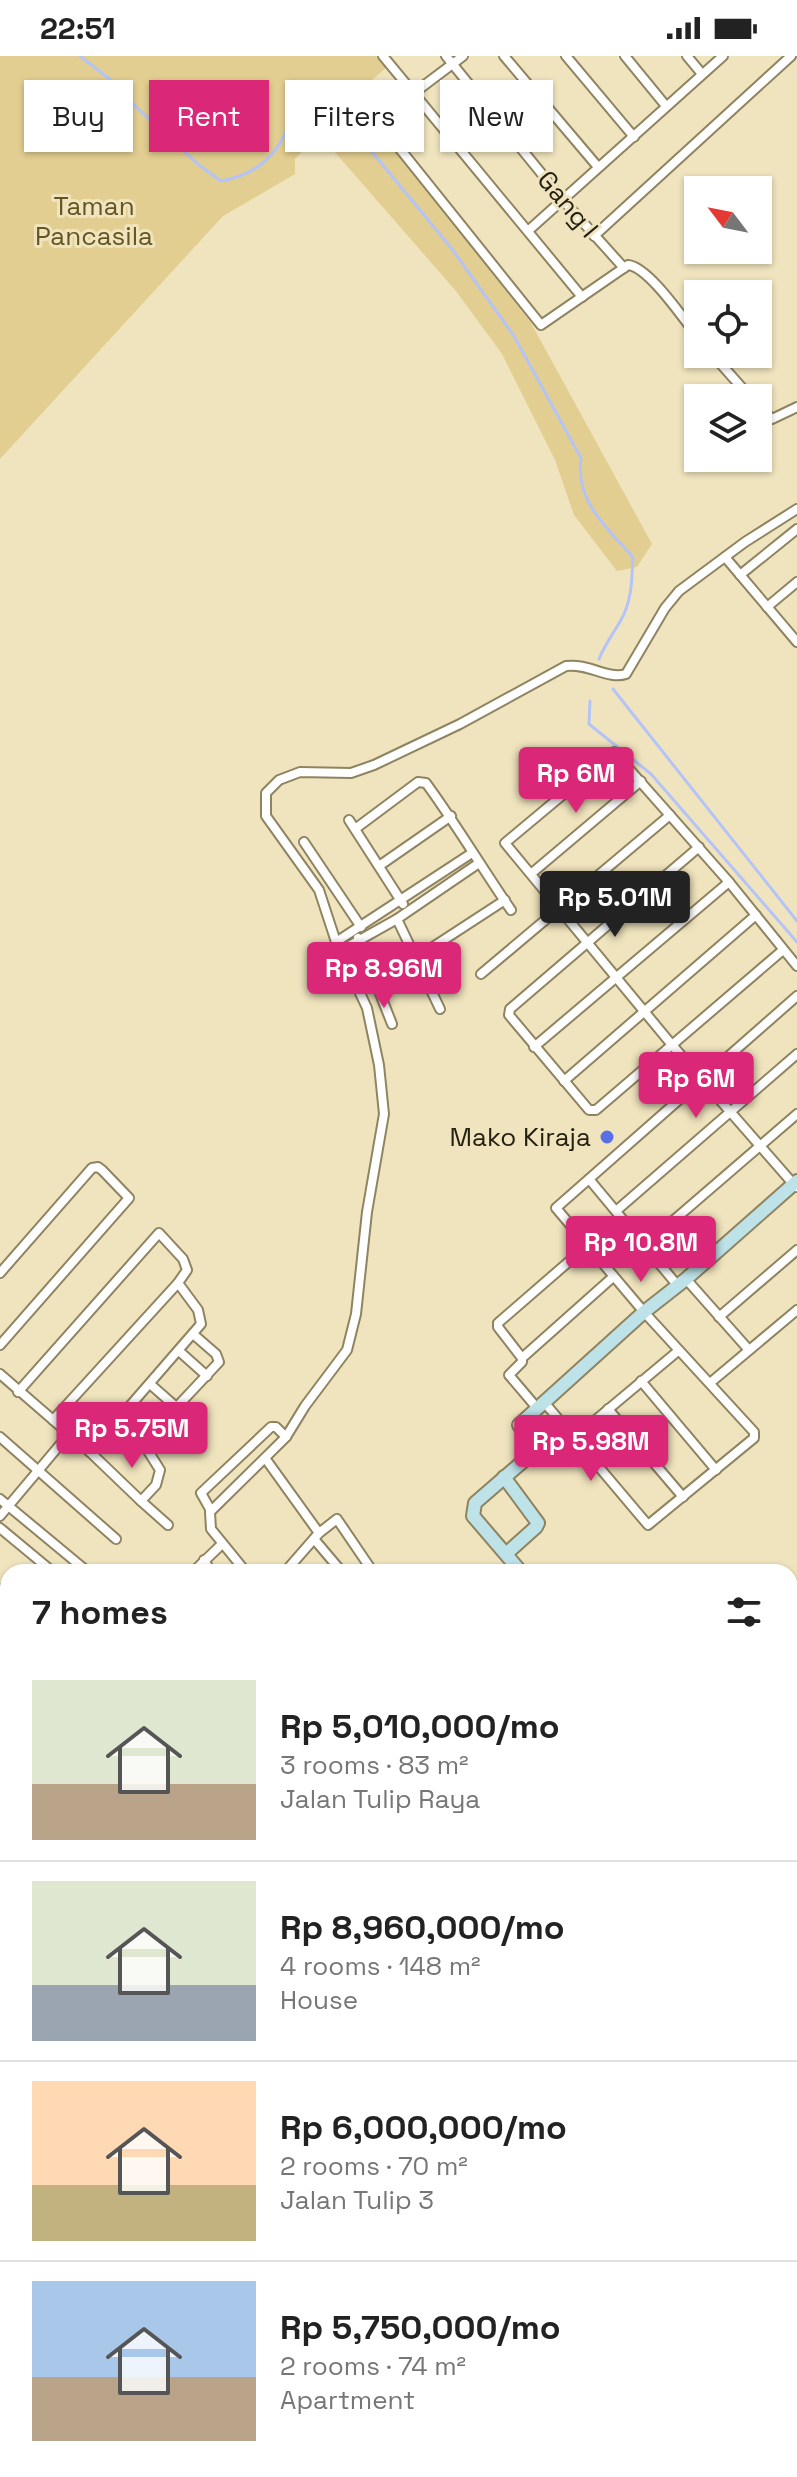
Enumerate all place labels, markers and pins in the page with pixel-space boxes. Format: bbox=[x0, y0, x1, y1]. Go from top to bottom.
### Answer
pin: Rp 6M bbox=[520, 747, 632, 815]
pin: Rp 5.01M bbox=[532, 871, 698, 939]
pin: Rp 8.96M bbox=[301, 942, 467, 1010]
pin: Rp 6M bbox=[640, 1052, 752, 1120]
place label: Mako Kiraja bbox=[450, 1120, 591, 1154]
marker: Mako Kiraja bbox=[598, 1128, 616, 1146]
pin: Rp 10.8M bbox=[558, 1216, 724, 1284]
pin: Rp 5.75M bbox=[49, 1402, 215, 1470]
pin: Rp 5.98M bbox=[508, 1415, 674, 1483]

